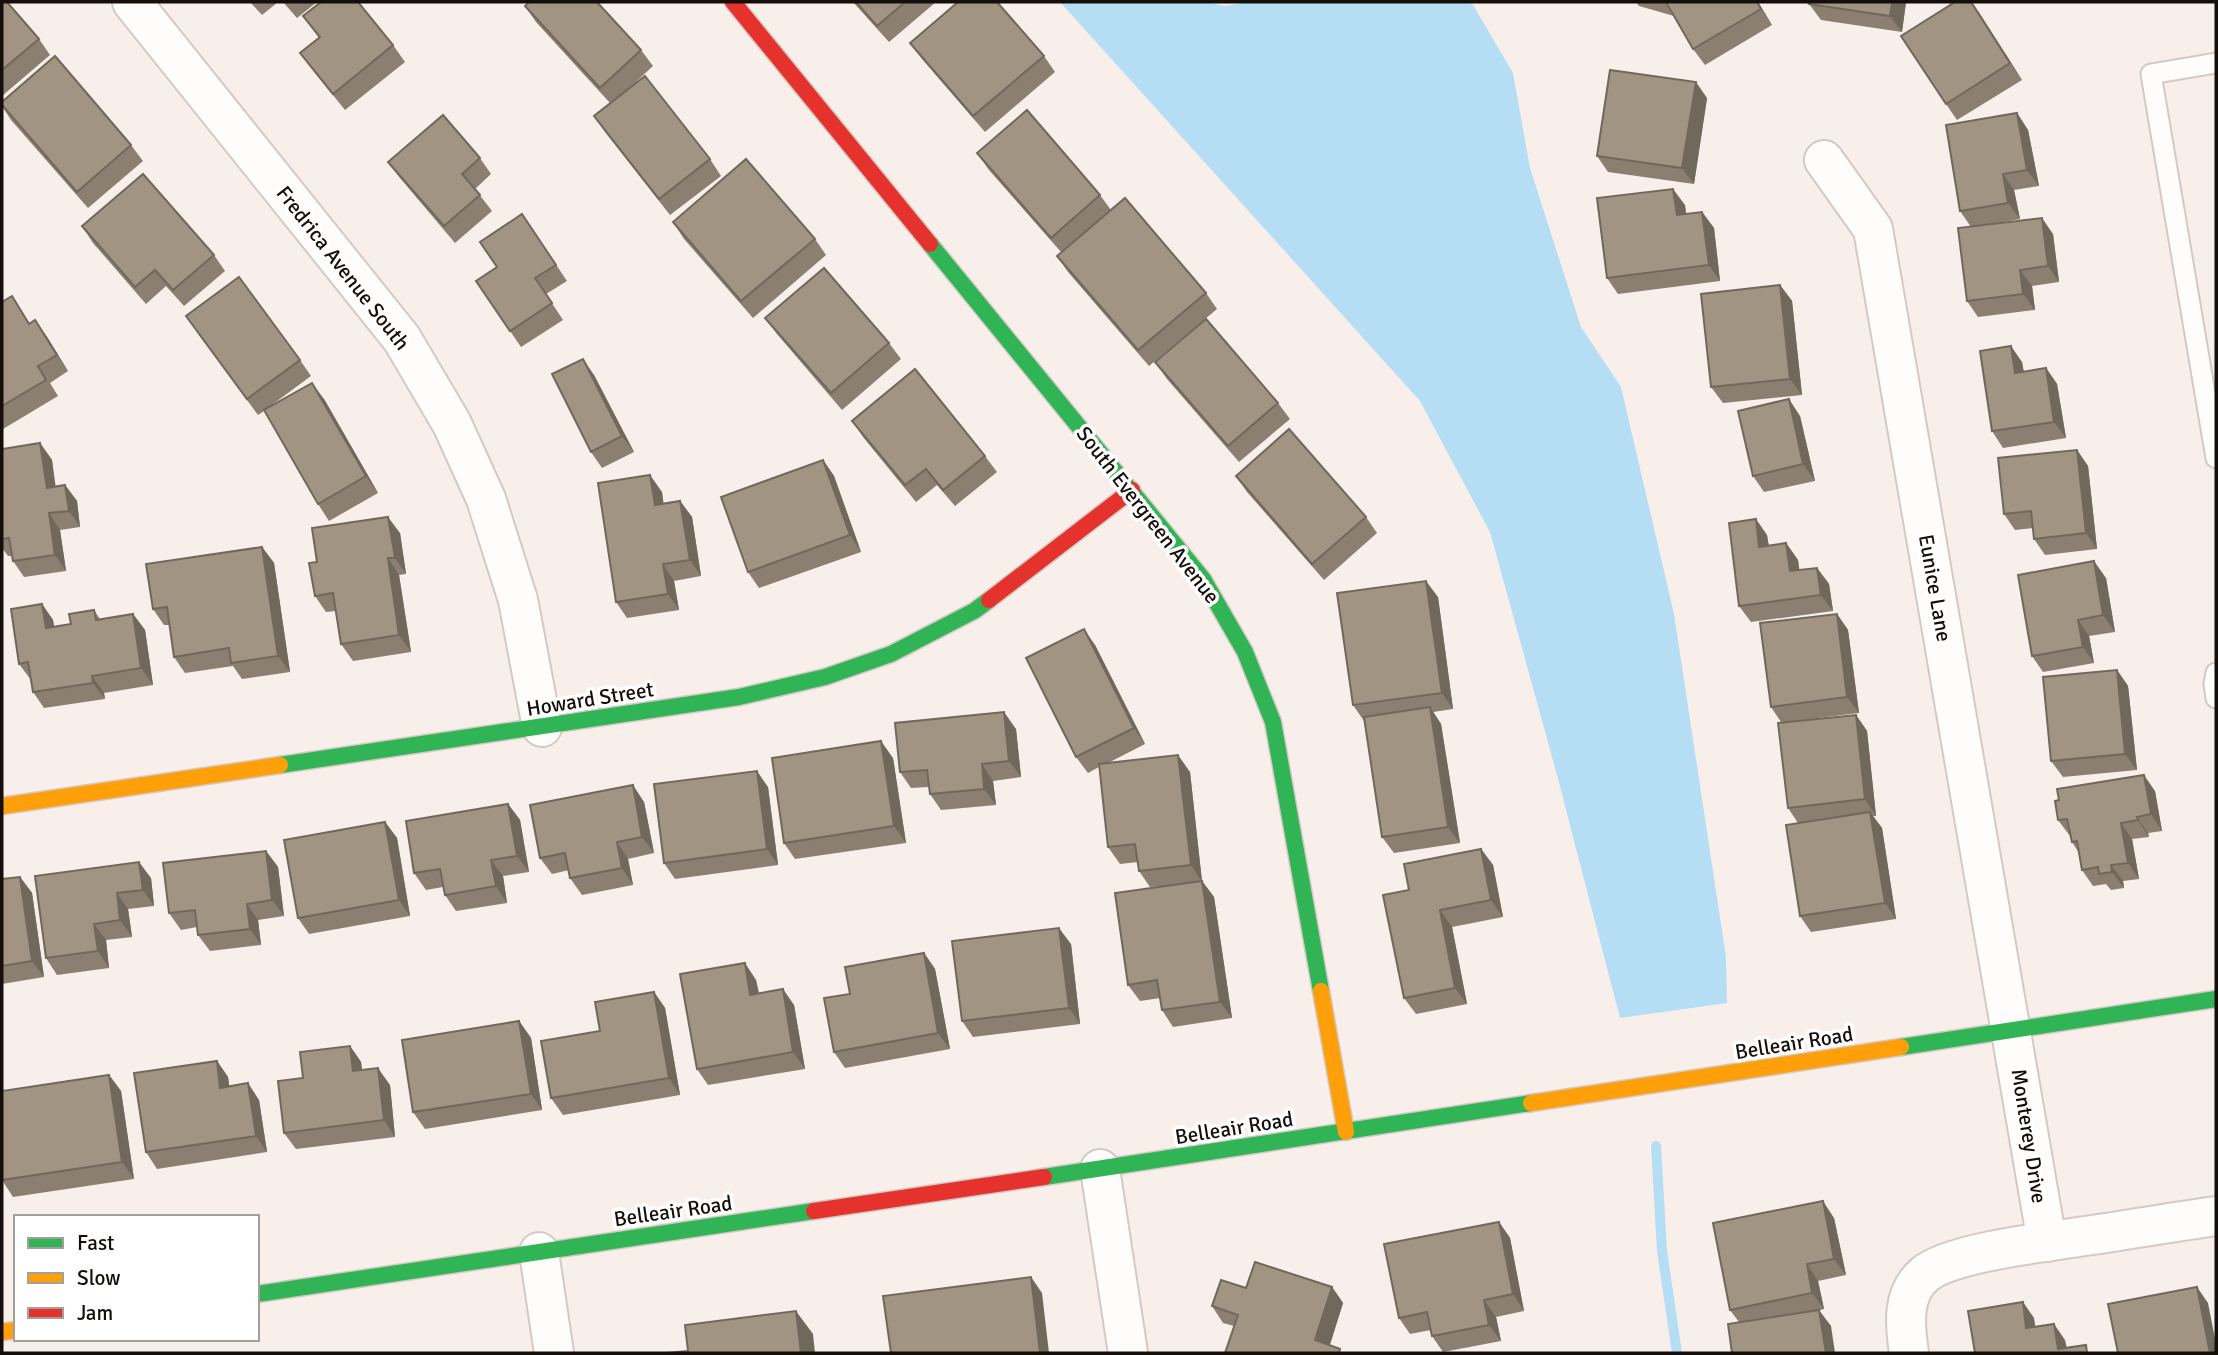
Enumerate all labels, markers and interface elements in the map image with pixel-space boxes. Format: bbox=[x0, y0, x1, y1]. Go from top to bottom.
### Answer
street label: Fredrica Avenue South bbox=[271, 181, 415, 355]
street label: South Evergreen Avenue bbox=[1071, 421, 1225, 609]
street label: Eunice Lane bbox=[1913, 532, 1957, 644]
street label: Howard Street bbox=[525, 676, 655, 722]
street label: Belleair Road bbox=[1733, 1021, 1855, 1065]
street label: Monterey Drive bbox=[2006, 1067, 2052, 1205]
street label: Belleair Road bbox=[1173, 1106, 1295, 1150]
street label: Belleair Road bbox=[612, 1190, 734, 1232]
legend bbox=[14, 1215, 259, 1341]
text: Fast bbox=[77, 1230, 114, 1256]
text: Slow bbox=[77, 1265, 121, 1291]
text: Jam bbox=[77, 1300, 113, 1326]

